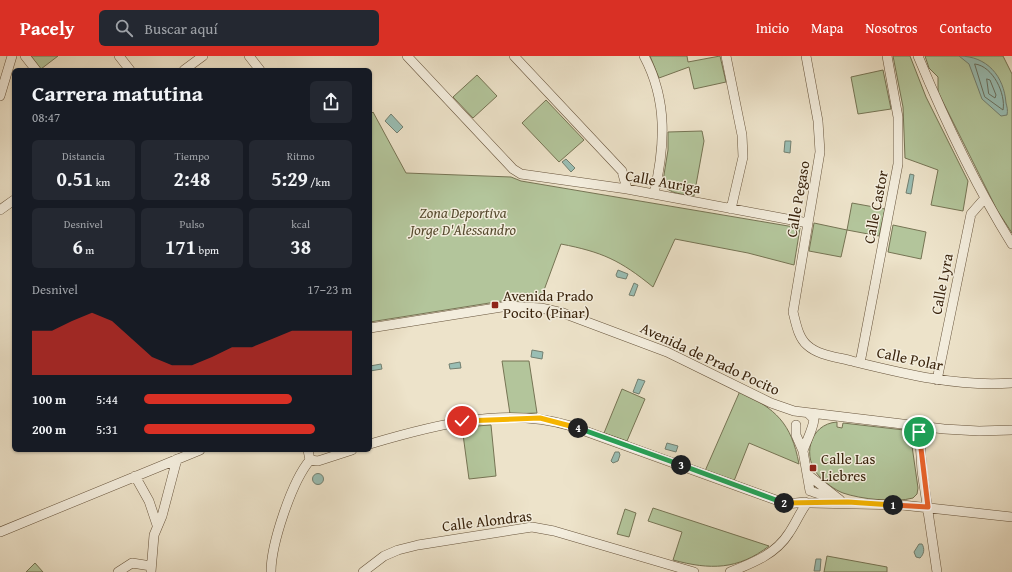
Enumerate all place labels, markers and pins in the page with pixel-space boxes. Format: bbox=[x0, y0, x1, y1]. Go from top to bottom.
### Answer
place label: Avenida Prado Pocito (Pinar) bbox=[503, 285, 594, 323]
marker: Avenida Prado Pocito (Pinar) bbox=[490, 300, 500, 310]
pin bbox=[445, 404, 479, 438]
pin bbox=[902, 415, 936, 449]
pin: 4 bbox=[568, 418, 588, 438]
place label: Calle Las Liebres bbox=[821, 448, 875, 486]
pin: 3 bbox=[671, 455, 691, 475]
marker: Calle Las Liebres bbox=[808, 463, 818, 473]
pin: 2 bbox=[774, 493, 794, 513]
pin: 1 bbox=[883, 495, 903, 515]

